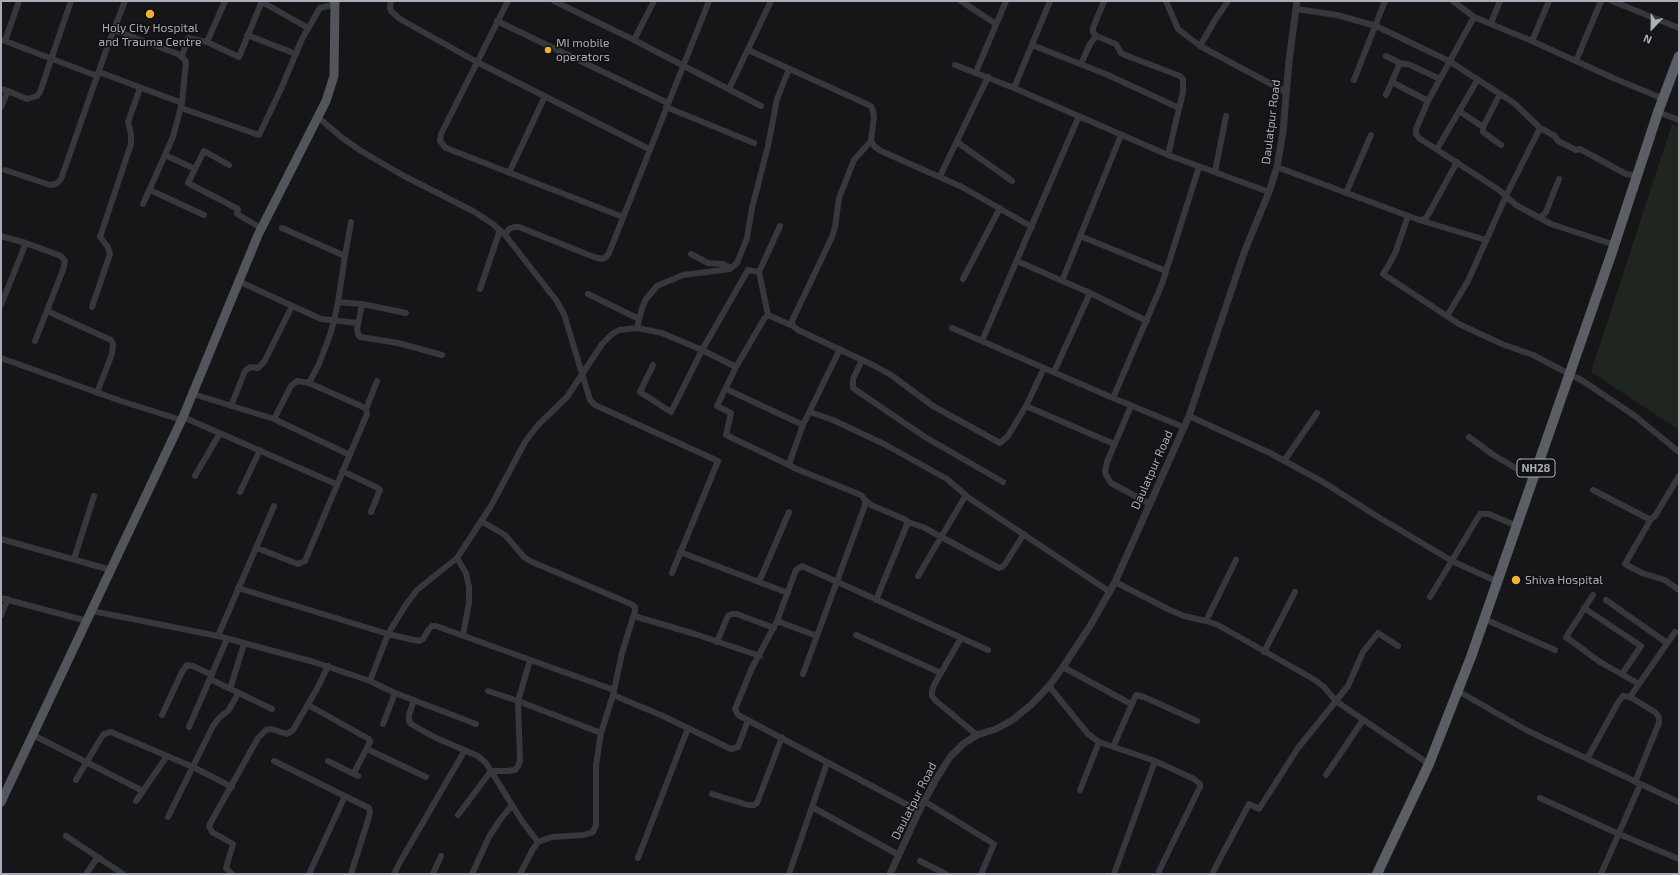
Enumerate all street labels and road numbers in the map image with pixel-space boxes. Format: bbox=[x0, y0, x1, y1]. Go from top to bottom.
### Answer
street label: Daulatpur Road bbox=[1259, 79, 1283, 165]
street label: Daulatpur Road bbox=[1128, 428, 1176, 512]
road number: NH28 bbox=[1517, 459, 1555, 477]
street label: Daulatpur Road bbox=[888, 760, 940, 842]

